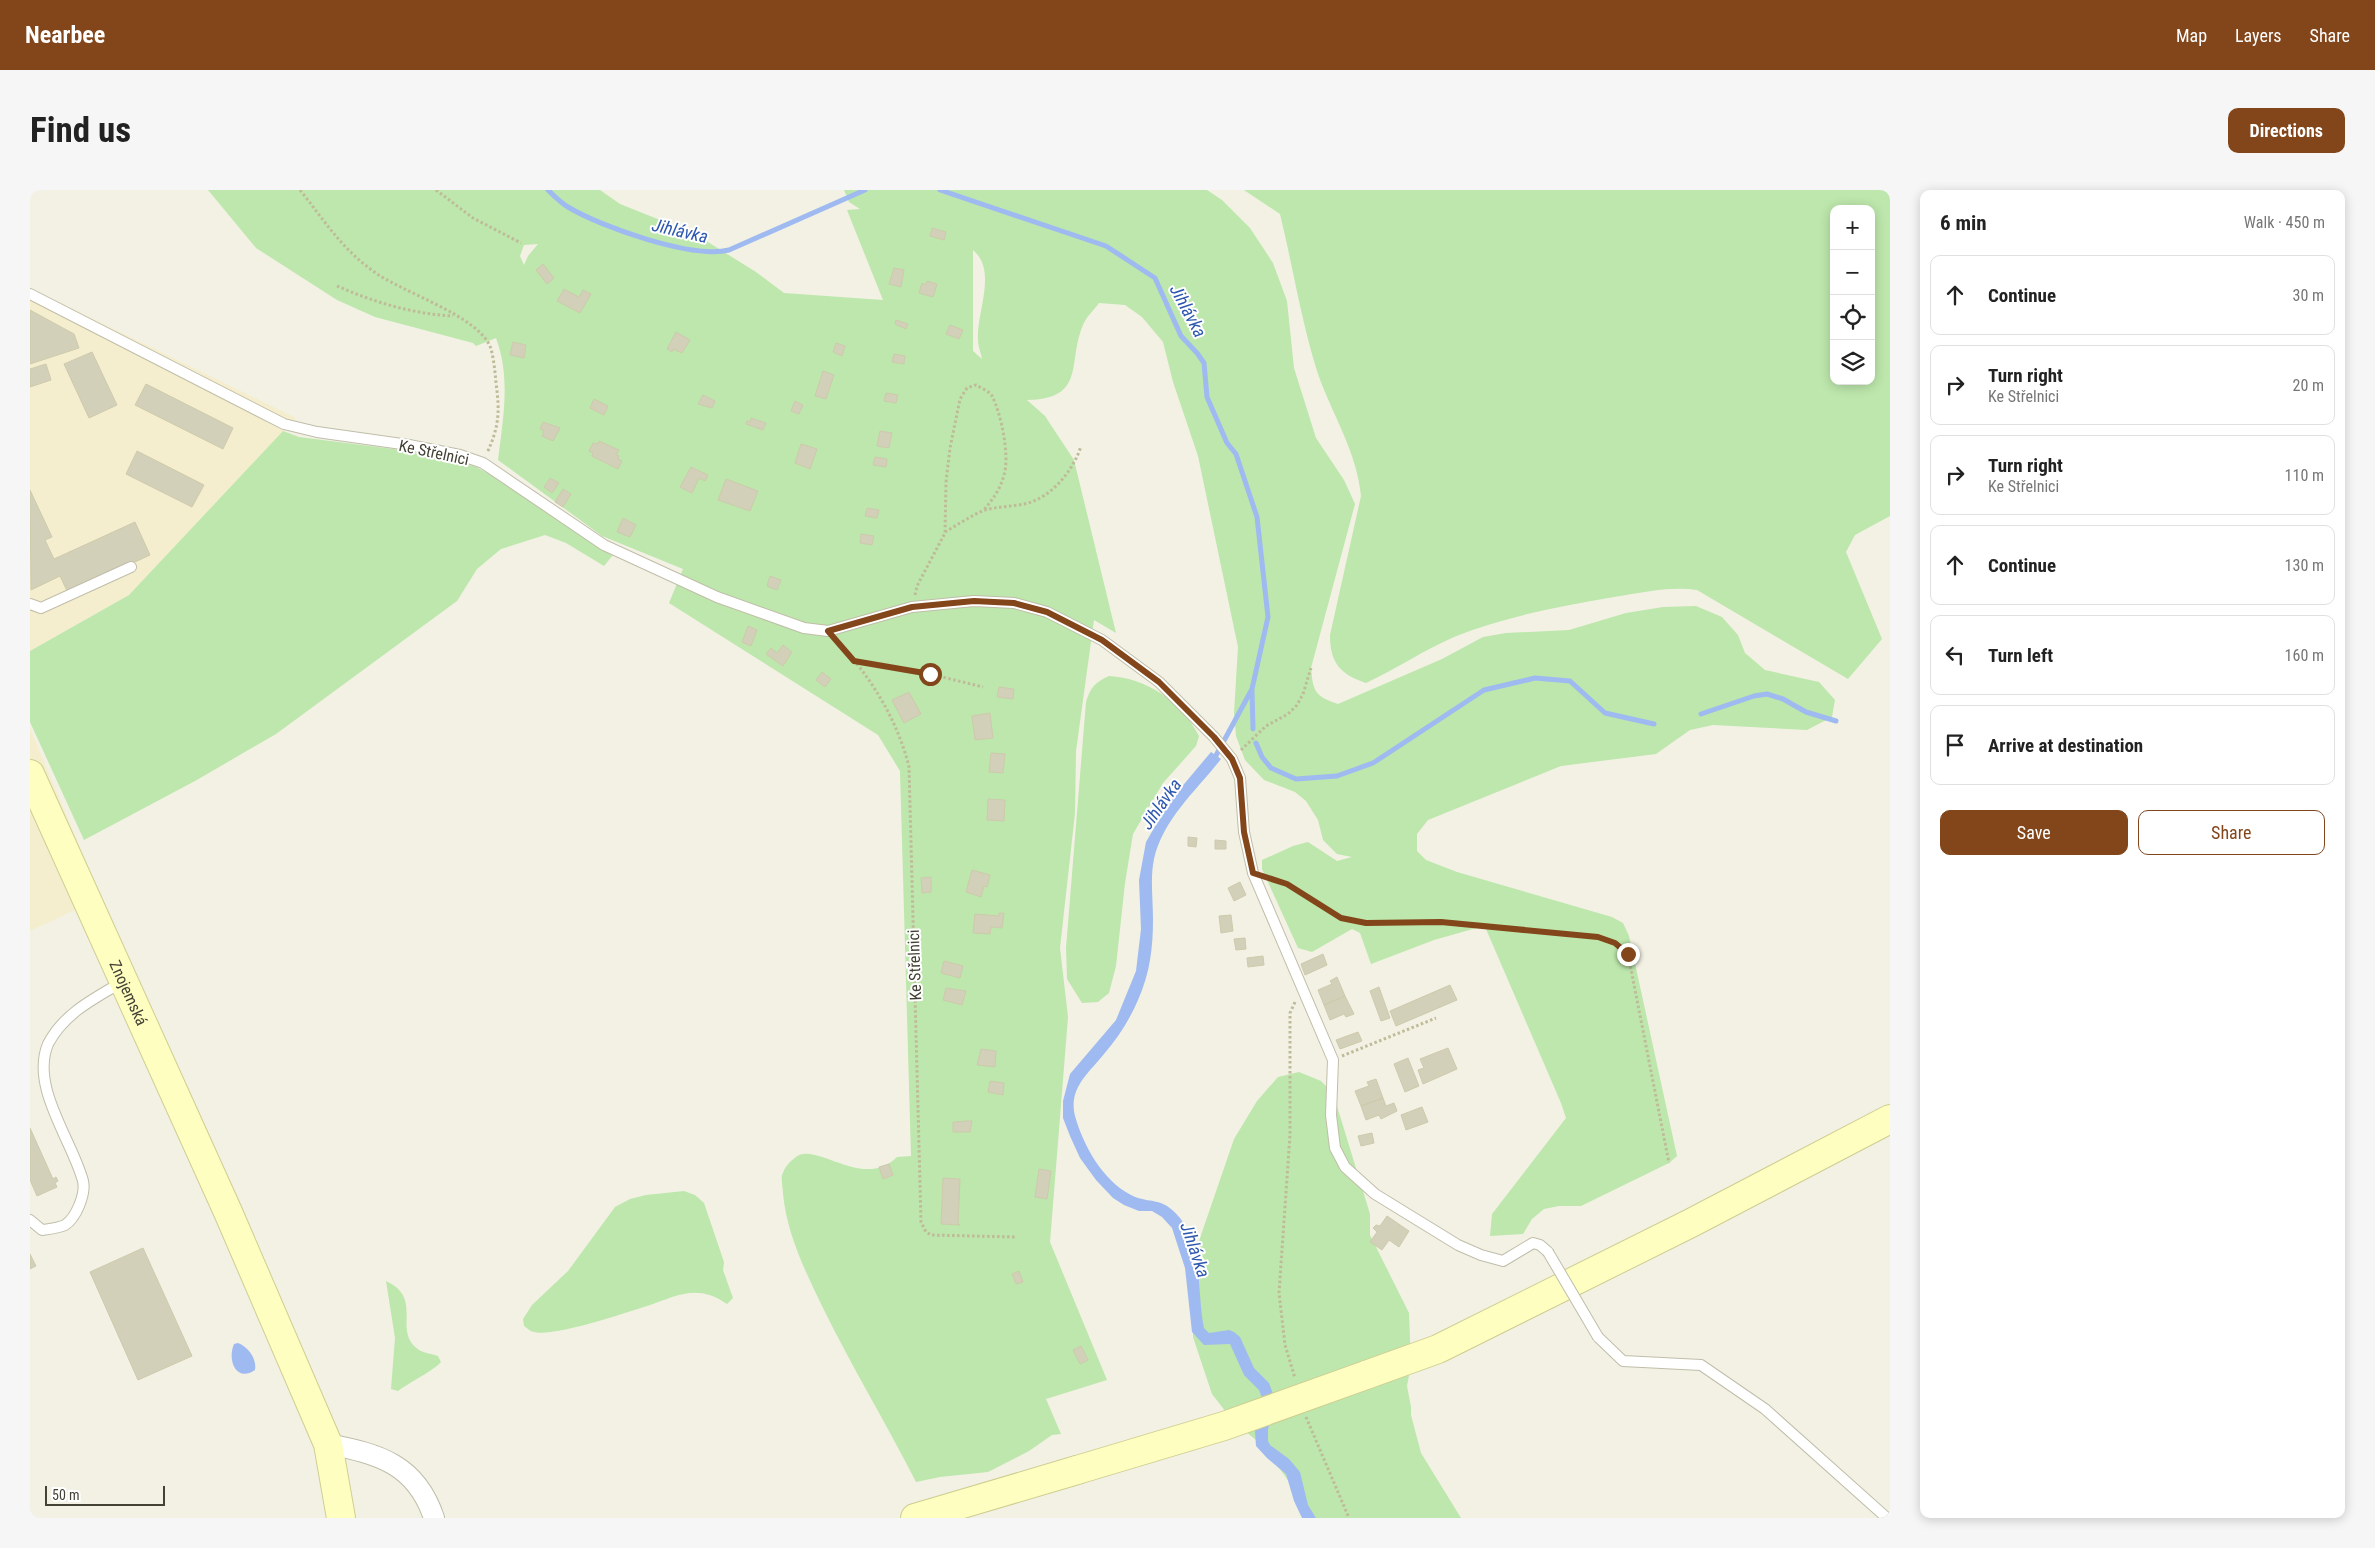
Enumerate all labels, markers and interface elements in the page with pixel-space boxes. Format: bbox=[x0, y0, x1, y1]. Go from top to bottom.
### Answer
text: Nearbee bbox=[25, 21, 105, 49]
text: Map bbox=[2176, 25, 2207, 46]
text: Layers bbox=[2235, 25, 2282, 46]
text: Share bbox=[2310, 25, 2350, 46]
button: Directions bbox=[2228, 108, 2345, 153]
text: Find us bbox=[30, 110, 131, 151]
map controls bbox=[1830, 205, 1875, 385]
button: + bbox=[1830, 205, 1875, 250]
text: 6 min bbox=[1940, 211, 1987, 235]
text: Walk · 450 m bbox=[2244, 213, 2325, 232]
water label: Jihlávka bbox=[650, 214, 710, 247]
button: − bbox=[1830, 250, 1875, 295]
water label: Jihlávka bbox=[1166, 281, 1211, 341]
icon: ahead bbox=[1941, 281, 1969, 309]
text: Continue bbox=[1988, 284, 2056, 307]
text: 30 m bbox=[2292, 286, 2324, 305]
button: locate bbox=[1830, 295, 1875, 340]
button: layers bbox=[1830, 340, 1875, 385]
text: Turn right bbox=[1988, 364, 2063, 387]
icon: right bbox=[1941, 371, 1969, 399]
text: 20 m bbox=[2292, 376, 2324, 395]
text: Ke Střelnici bbox=[1988, 387, 2059, 406]
street label: Ke Střelnici bbox=[397, 436, 471, 469]
text: Turn right bbox=[1988, 454, 2063, 477]
icon: right bbox=[1941, 461, 1969, 489]
text: 110 m bbox=[2285, 466, 2324, 485]
text: Ke Střelnici bbox=[1988, 477, 2059, 496]
icon: ahead bbox=[1941, 551, 1969, 579]
text: Continue bbox=[1988, 554, 2056, 577]
text: 130 m bbox=[2285, 556, 2324, 575]
icon: left bbox=[1941, 641, 1969, 669]
text: Turn left bbox=[1988, 644, 2053, 667]
text: 160 m bbox=[2285, 646, 2324, 665]
route start bbox=[919, 663, 942, 686]
icon: arrive bbox=[1941, 731, 1969, 759]
text: Arrive at destination bbox=[1988, 734, 2143, 757]
water label: Jihlávka bbox=[1136, 774, 1185, 833]
button: Save bbox=[1940, 810, 2128, 855]
button: Share bbox=[2138, 810, 2325, 855]
street label: Ke Střelnici bbox=[904, 929, 925, 1001]
route end bbox=[1617, 943, 1640, 966]
street label: Znojemská bbox=[105, 957, 151, 1028]
water label: Jihlávka bbox=[1176, 1220, 1215, 1280]
scale bar bbox=[45, 1483, 165, 1506]
text: 50 m bbox=[52, 1487, 80, 1503]

